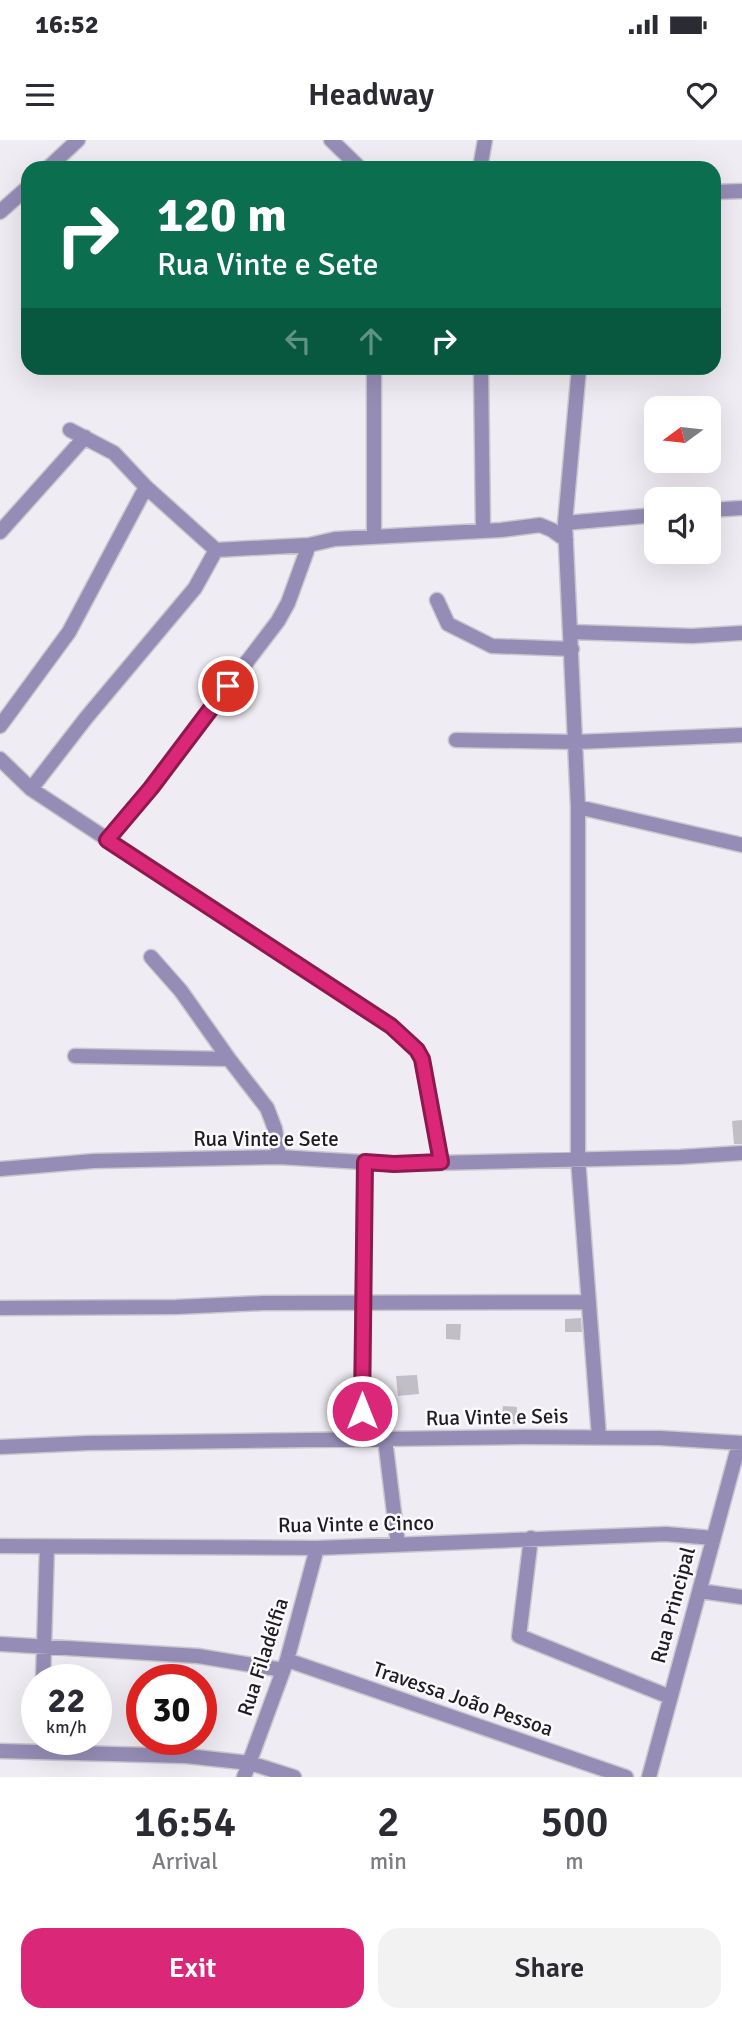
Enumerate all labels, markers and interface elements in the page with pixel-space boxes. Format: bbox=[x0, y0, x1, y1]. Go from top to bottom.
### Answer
text: 16:52 bbox=[35, 9, 99, 41]
text: Headway bbox=[308, 75, 434, 114]
icon: menu bbox=[21, 76, 59, 114]
icon: heart bbox=[683, 76, 721, 114]
text: 120 m bbox=[157, 185, 287, 245]
icon: right bbox=[42, 189, 133, 280]
text: Rua Vinte e Sete bbox=[157, 245, 379, 284]
icon: left bbox=[279, 322, 317, 360]
icon: ahead bbox=[352, 322, 390, 360]
icon: right bbox=[425, 322, 463, 360]
north arrow bbox=[644, 396, 721, 472]
map controls bbox=[644, 396, 721, 564]
button: sound bbox=[644, 487, 721, 564]
pin bbox=[198, 656, 258, 716]
icon: arrive bbox=[209, 667, 247, 705]
street label: Rua Vinte e Sete bbox=[193, 1126, 339, 1152]
position arrow bbox=[325, 1374, 399, 1448]
street label: Rua Vinte e Seis bbox=[425, 1403, 569, 1431]
street label: Rua Vinte e Cinco bbox=[278, 1510, 434, 1538]
street label: Rua Principal bbox=[645, 1544, 701, 1666]
street label: Rua Filadélfia bbox=[232, 1595, 294, 1719]
street label: Travessa João Pessoa bbox=[369, 1656, 557, 1742]
speed limit sign: 30 bbox=[126, 1664, 217, 1755]
text: 22 bbox=[48, 1679, 85, 1722]
text: km/h bbox=[46, 1716, 87, 1738]
text: 16:54 bbox=[134, 1797, 236, 1848]
text: 2 bbox=[377, 1797, 400, 1848]
text: 500 bbox=[540, 1797, 608, 1848]
text: Arrival bbox=[152, 1847, 218, 1876]
text: min bbox=[370, 1847, 407, 1876]
text: m bbox=[565, 1847, 584, 1876]
button: Exit bbox=[21, 1928, 364, 2008]
button: Share bbox=[378, 1928, 721, 2008]

